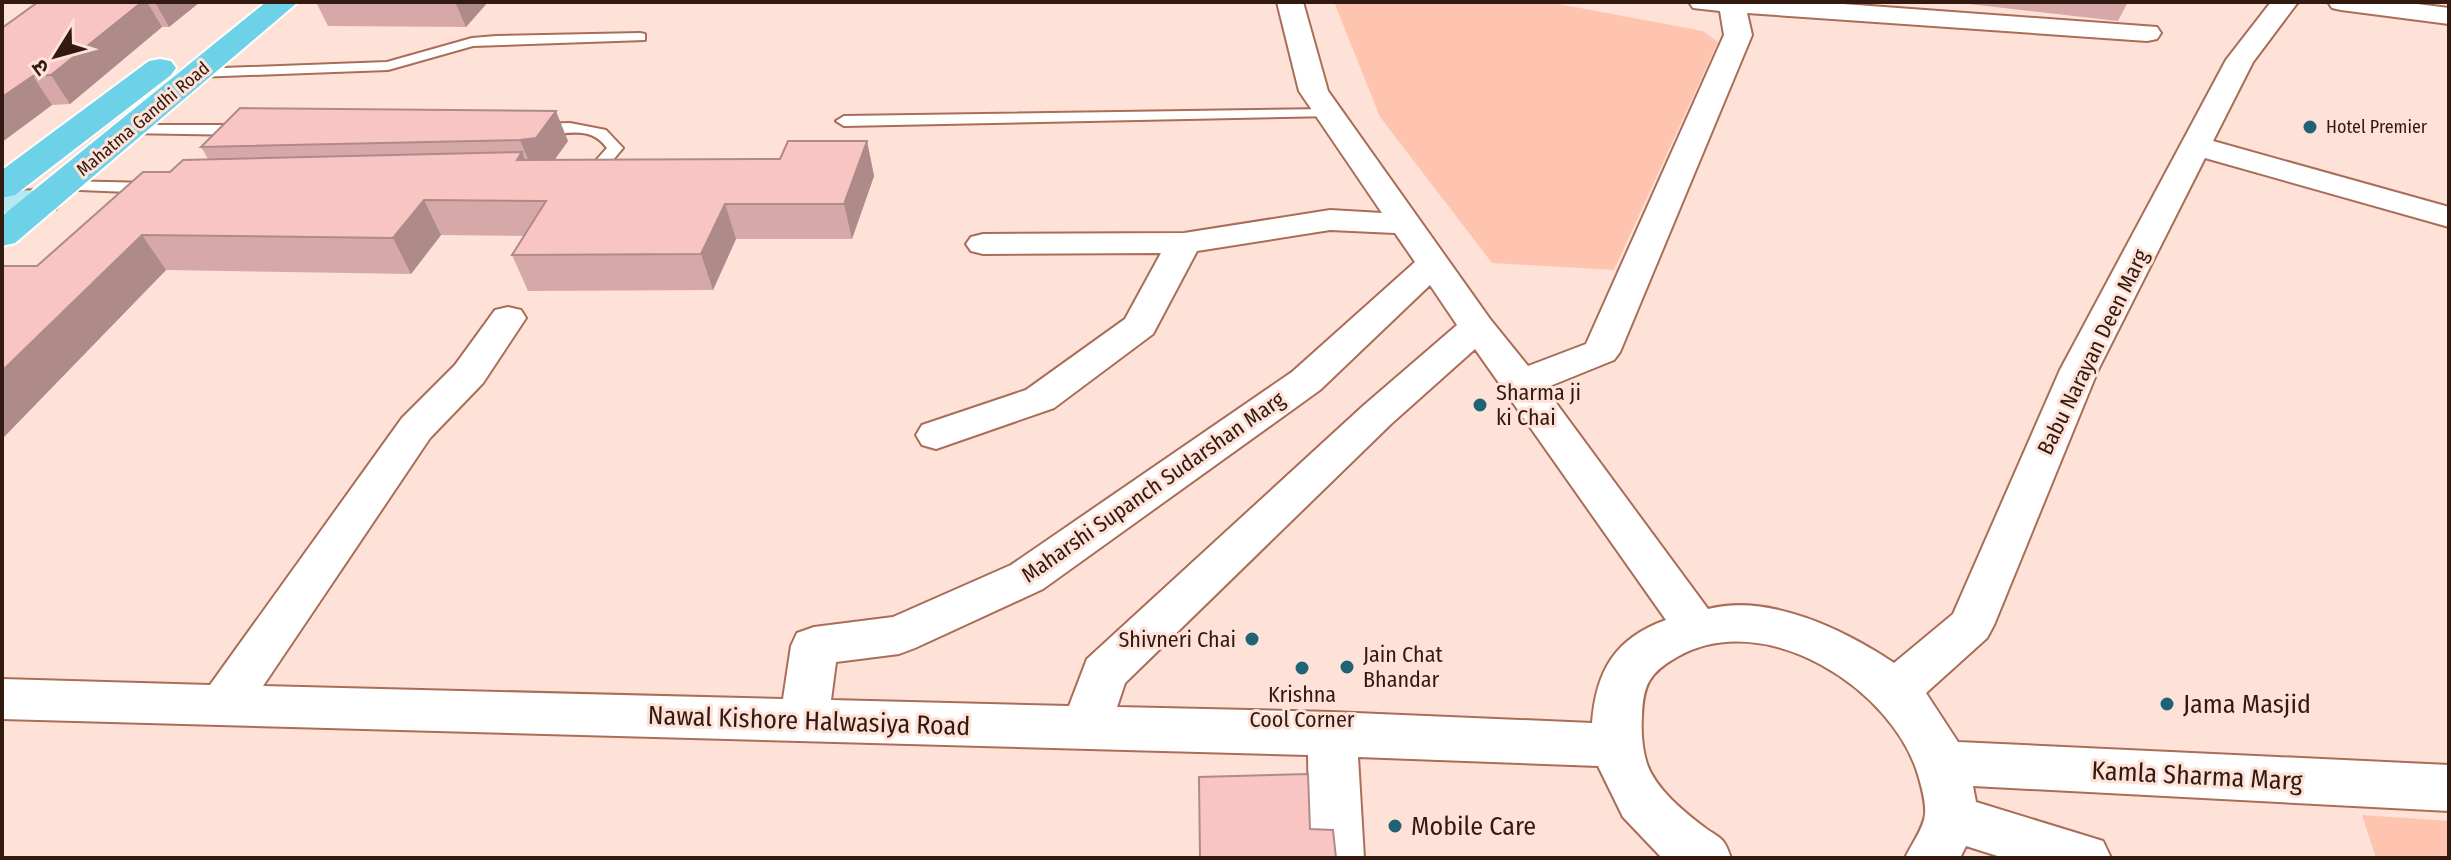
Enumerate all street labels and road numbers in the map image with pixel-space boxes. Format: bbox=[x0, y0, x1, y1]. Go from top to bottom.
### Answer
street label: Mahatma Gandhi Road bbox=[72, 57, 214, 181]
street label: Babu Narayan Deen Marg bbox=[2031, 244, 2155, 459]
street label: Maharshi Supanch Sudarshan Marg bbox=[1016, 385, 1290, 589]
street label: Nawal Kishore Halwasiya Road bbox=[647, 700, 971, 742]
street label: Kamla Sharma Marg bbox=[2091, 755, 2304, 797]

